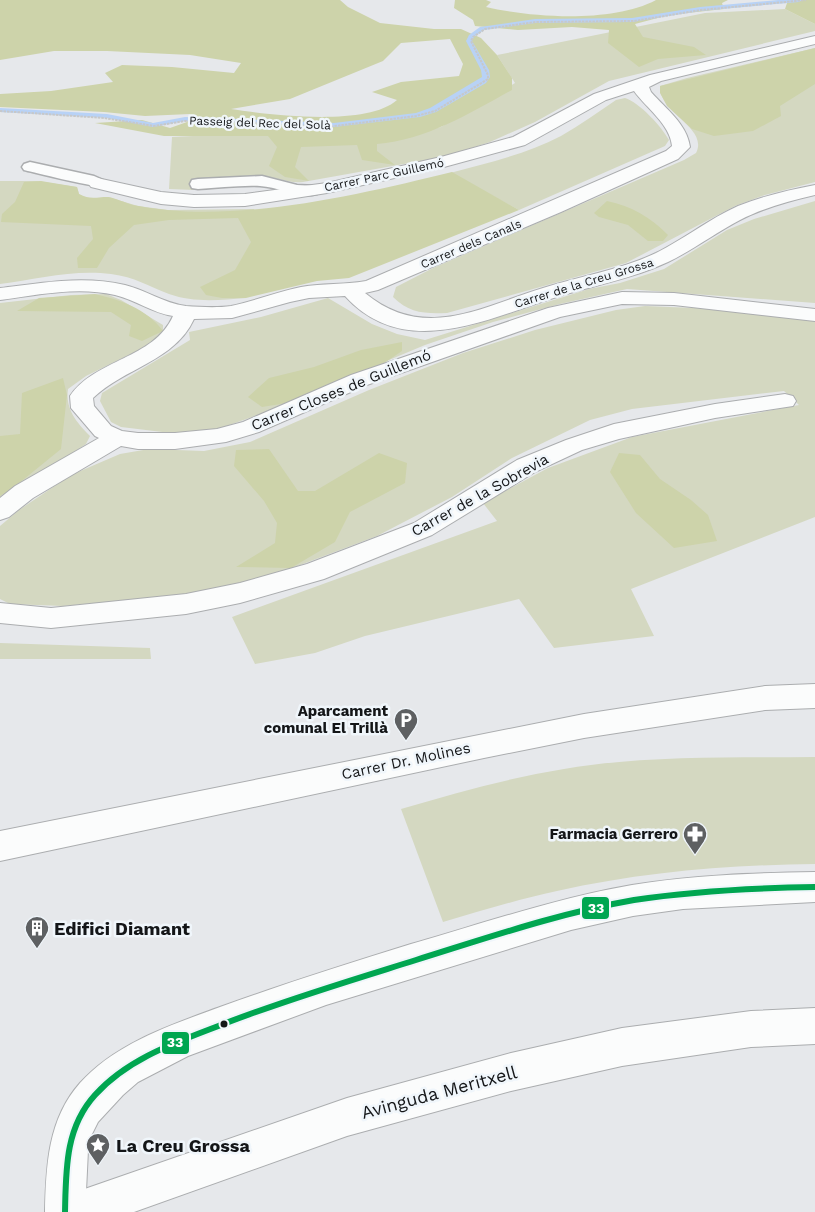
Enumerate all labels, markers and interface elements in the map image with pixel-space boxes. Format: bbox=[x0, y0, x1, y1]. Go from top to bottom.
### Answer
street label: Passeig del Rec del Solà bbox=[189, 114, 331, 132]
street label: Carrer Parc Guillemó bbox=[323, 155, 445, 195]
street label: Carrer dels Canals bbox=[419, 216, 523, 272]
street label: Carrer de la Creu Grossa bbox=[513, 255, 655, 311]
street label: Carrer Closes de Guillemó bbox=[249, 346, 433, 434]
street label: Carrer de la Sobrevia bbox=[408, 450, 552, 540]
place label: Aparcament comunal El Trillà bbox=[264, 702, 388, 737]
parking icon: Aparcament comunal El Trillà bbox=[393, 707, 419, 741]
street label: Carrer Dr. Molines bbox=[340, 739, 472, 783]
pharmacy icon: Farmacia Gerrero bbox=[682, 821, 708, 855]
place label: Farmacia Gerrero bbox=[550, 825, 678, 843]
line badge: 33 bbox=[581, 896, 610, 920]
text: 33 bbox=[588, 900, 604, 916]
building icon: Edifici Diamant bbox=[24, 915, 50, 949]
place label: Edifici Diamant bbox=[54, 918, 190, 939]
unlabelled marker bbox=[219, 1019, 229, 1029]
line badge: 33 bbox=[161, 1031, 190, 1055]
text: 33 bbox=[167, 1034, 183, 1050]
street label: Avinguda Meritxell bbox=[359, 1061, 520, 1123]
place icon: La Creu Grossa bbox=[85, 1132, 111, 1166]
place label: La Creu Grossa bbox=[116, 1135, 250, 1156]

